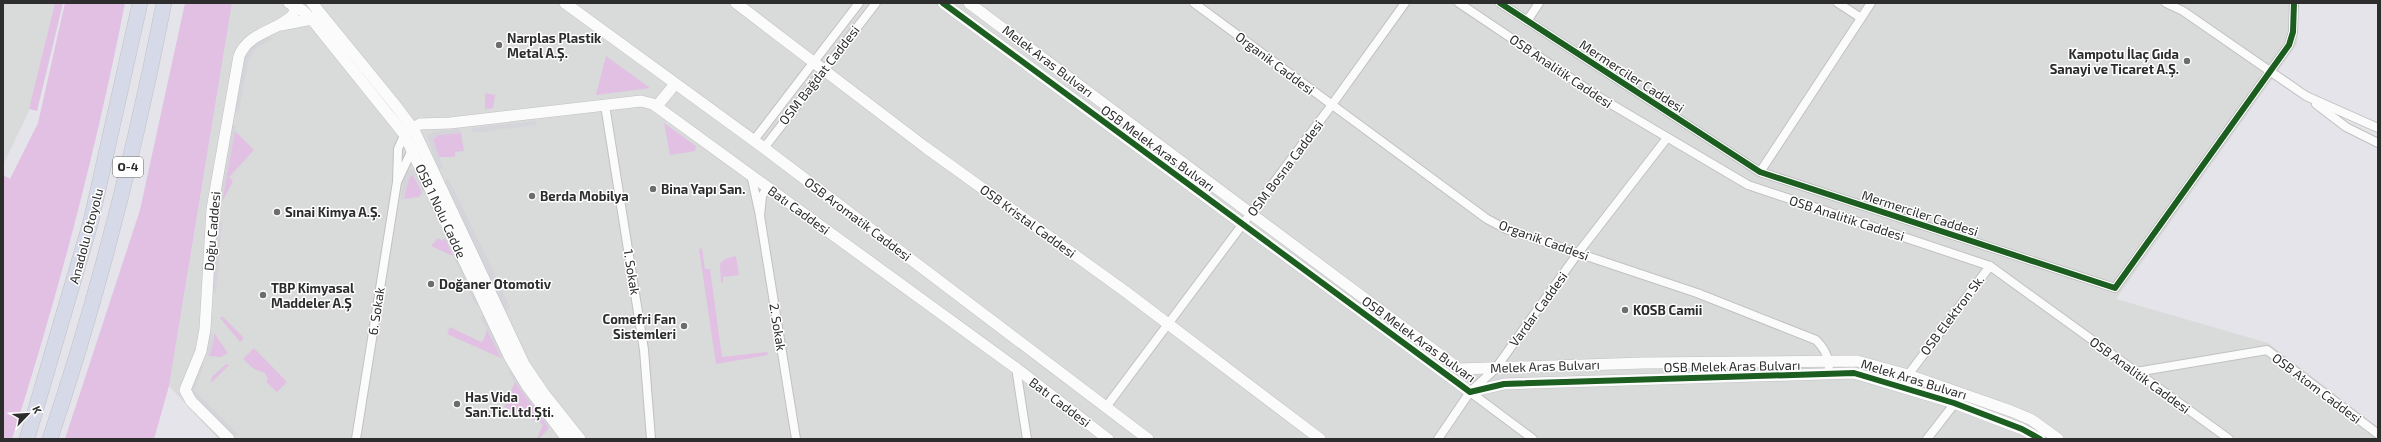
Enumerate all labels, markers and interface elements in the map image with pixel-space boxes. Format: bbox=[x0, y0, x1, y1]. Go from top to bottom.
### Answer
street label: OSM Bağdat Caddesi bbox=[775, 22, 863, 128]
street label: Melek Aras Bulvarı bbox=[999, 22, 1097, 100]
street label: Organik Caddesi bbox=[1232, 28, 1318, 98]
place label: Narplas Plastik Metal A.Ş. bbox=[507, 30, 602, 62]
street label: OSB Analitik Caddesi bbox=[1507, 31, 1615, 111]
street label: Mermerciler Caddesi bbox=[1577, 36, 1687, 116]
marker: Narplas Plastik Metal A.Ş. bbox=[494, 40, 504, 50]
place label: Kampotu İlaç Gıda Sanayi ve Ticaret A.Ş. bbox=[2050, 46, 2179, 78]
marker: Kampotu İlaç Gıda Sanayi ve Ticaret A.Ş. bbox=[2182, 56, 2192, 66]
street label: OSB Melek Aras Bulvarı bbox=[1098, 101, 1218, 195]
street label: OSM Bosna Caddesi bbox=[1244, 117, 1326, 219]
road number: O-4 bbox=[113, 157, 143, 177]
street label: OSB 1 Nolu Cadde bbox=[412, 161, 470, 261]
street label: OSB Aromatik Caddesi bbox=[801, 174, 915, 264]
place label: Bina Yapı San. bbox=[661, 181, 745, 197]
street label: OSB Kristal Caddesi bbox=[977, 181, 1079, 261]
street label: Batı Caddesi bbox=[765, 182, 833, 238]
marker: Bina Yapı San. bbox=[648, 184, 658, 194]
street label: Anadolu Otoyolu bbox=[66, 187, 106, 285]
street label: Mermerciler Caddesi bbox=[1860, 187, 1980, 239]
place label: Berda Mobilya bbox=[540, 188, 629, 204]
street label: Doğu Caddesi bbox=[201, 191, 223, 271]
marker: Berda Mobilya bbox=[527, 191, 537, 201]
street label: OSB Analitik Caddesi bbox=[1787, 192, 1907, 244]
place label: Sınai Kimya A.Ş. bbox=[285, 204, 381, 221]
marker: Sınai Kimya A.Ş. bbox=[272, 207, 282, 217]
street label: Organik Caddesi bbox=[1497, 216, 1591, 264]
street label: 1. Sokak bbox=[620, 248, 644, 296]
street label: Vardar Caddesi bbox=[1506, 269, 1570, 349]
street label: OSB Elektron Sk. bbox=[1917, 272, 1987, 358]
place label: Doğaner Otomotiv bbox=[439, 276, 552, 292]
marker: Doğaner Otomotiv bbox=[426, 279, 436, 289]
place label: TBP Kimyasal Maddeler A.Ş bbox=[271, 280, 355, 312]
street label: 6. Sokak bbox=[364, 285, 388, 336]
marker: TBP Kimyasal Maddeler A.Ş bbox=[258, 290, 268, 300]
street label: OSB Melek Aras Bulvarı bbox=[1359, 292, 1479, 386]
street label: 2. Sokak bbox=[766, 302, 790, 352]
place label: KOSB Camii bbox=[1633, 302, 1702, 318]
marker: KOSB Camii bbox=[1620, 305, 1630, 315]
place label: Comefri Fan Sistemleri bbox=[603, 311, 676, 342]
marker: Comefri Fan Sistemleri bbox=[679, 321, 689, 331]
street label: OSB Analitik Caddesi bbox=[2087, 333, 2193, 417]
street label: OSB Atom Caddesi bbox=[2269, 349, 2365, 427]
street label: Melek Aras Bulvarı bbox=[1859, 355, 1969, 403]
street label: Melek Aras Bulvarı bbox=[1490, 356, 1600, 376]
street label: OSB Melek Aras Bulvarı bbox=[1664, 357, 1800, 375]
street label: Batı Caddesi bbox=[1026, 374, 1094, 430]
place label: Has Vida San.Tic.Ltd.Şti. bbox=[465, 389, 554, 421]
north arrow bbox=[8, 394, 48, 434]
marker: Has Vida San.Tic.Ltd.Şti. bbox=[452, 399, 462, 409]
text: K bbox=[30, 404, 45, 415]

